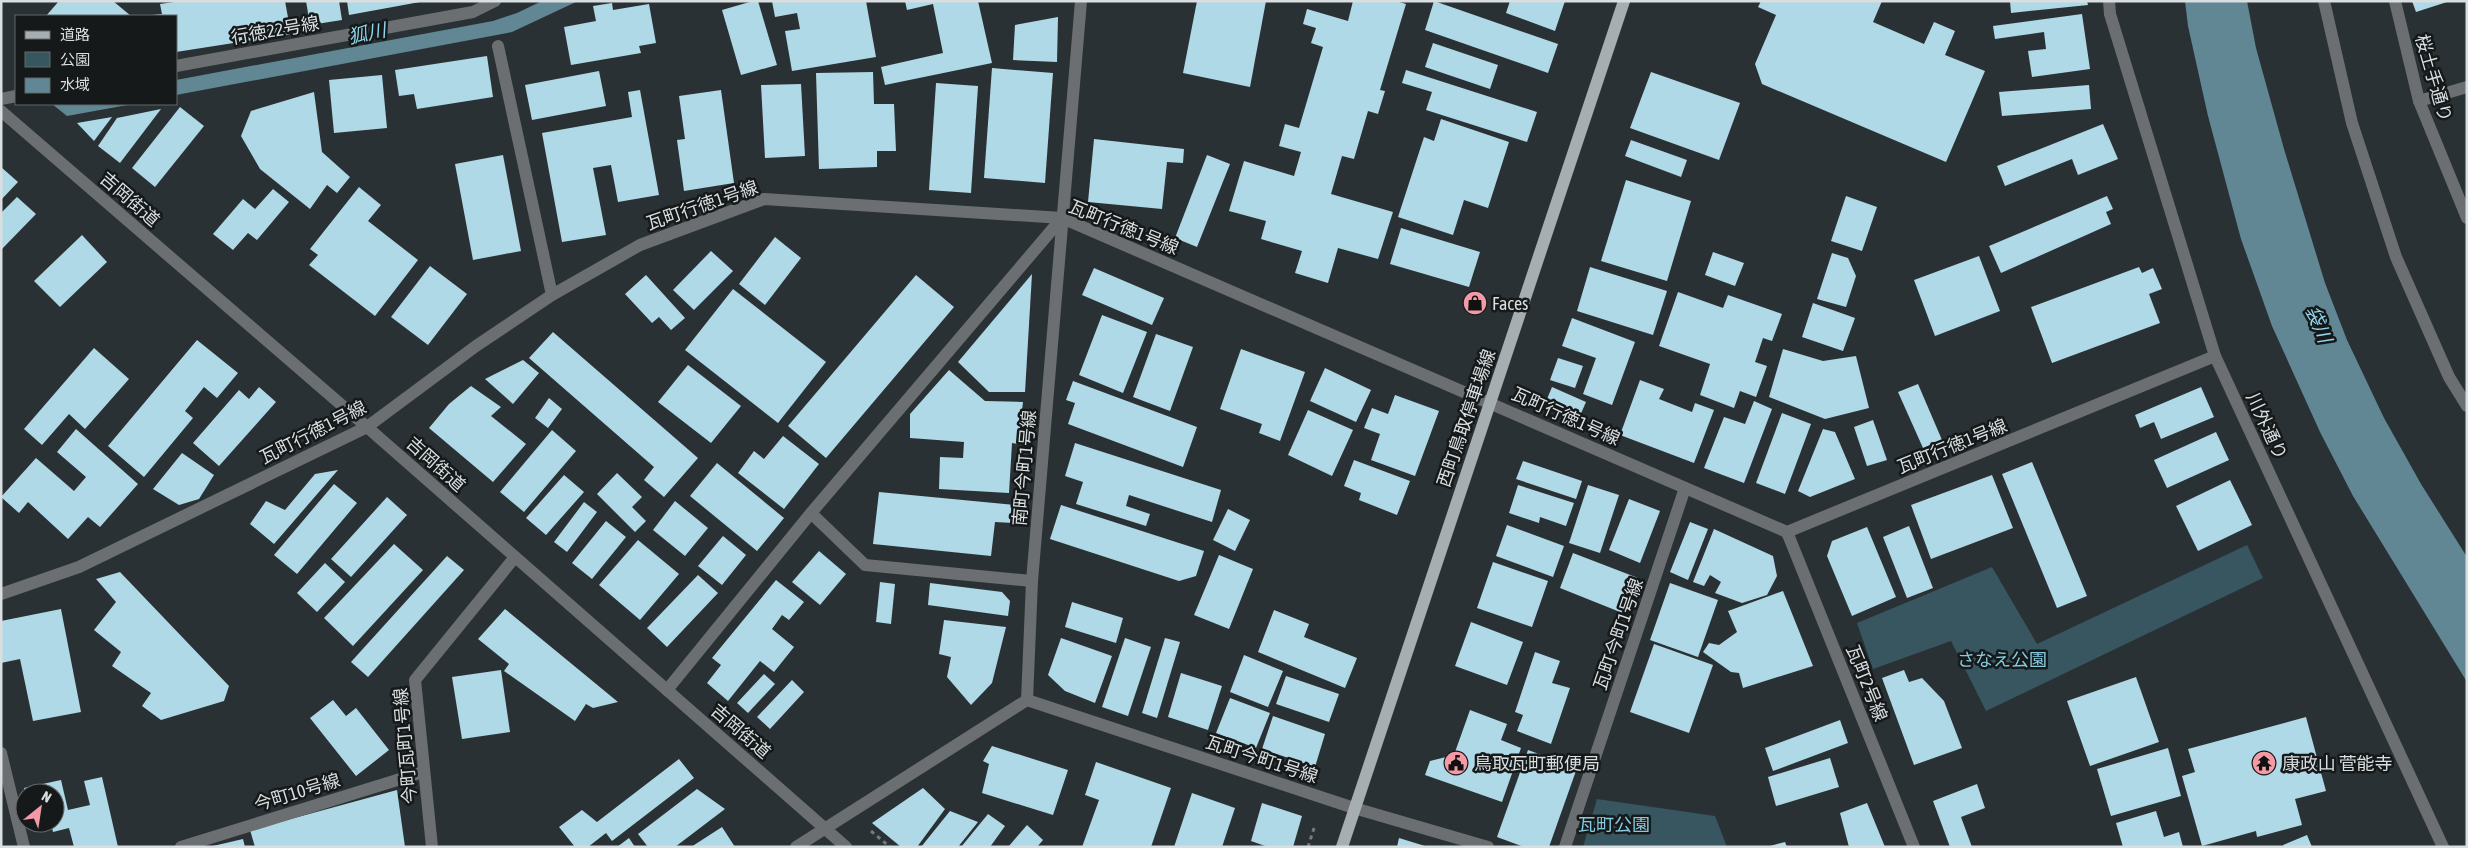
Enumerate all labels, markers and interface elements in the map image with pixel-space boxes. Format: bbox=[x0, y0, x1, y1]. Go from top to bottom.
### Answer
street label: 行徳22号線 bbox=[229, 12, 321, 48]
legend bbox=[15, 15, 178, 105]
water label: 狐川 bbox=[346, 18, 390, 47]
text: 道路 bbox=[60, 26, 90, 43]
street label: 桜土手通り bbox=[2412, 32, 2456, 124]
text: 公園 bbox=[60, 51, 90, 68]
text: 水域 bbox=[60, 76, 90, 93]
street label: 吉岡街道 bbox=[96, 167, 164, 231]
street label: 瓦町行徳1号線 bbox=[644, 176, 760, 234]
street label: 瓦町行徳1号線 bbox=[1066, 195, 1182, 259]
shop icon: Faces bbox=[1462, 290, 1488, 316]
place label: Faces bbox=[1492, 293, 1528, 314]
water label: 袋川 bbox=[2301, 302, 2337, 348]
street label: 西町鳥取停車場線 bbox=[1433, 347, 1499, 489]
street label: 瓦町行徳1号線 bbox=[1509, 383, 1623, 449]
street label: 川外通り bbox=[2242, 389, 2292, 463]
street label: 瓦町行徳1号線 bbox=[256, 396, 370, 468]
street label: 南町今町1号線 bbox=[1008, 409, 1040, 527]
street label: 瓦町行徳1号線 bbox=[1894, 414, 2010, 478]
street label: 吉岡街道 bbox=[402, 432, 470, 496]
street label: 瓦町今町1号線 bbox=[1589, 576, 1647, 692]
street label: 瓦町2号線 bbox=[1842, 642, 1892, 724]
park label: さなえ公園 bbox=[1957, 649, 2047, 670]
street label: 今町瓦町1号線 bbox=[389, 687, 421, 805]
street label: 吉岡街道 bbox=[707, 699, 775, 763]
street label: 瓦町今町1号線 bbox=[1203, 731, 1321, 787]
public building icon: 鳥取瓦町郵便局 bbox=[1443, 750, 1469, 776]
temple icon: 康政山 菅能寺 bbox=[2251, 750, 2277, 776]
place label: 鳥取瓦町郵便局 bbox=[1474, 753, 1600, 774]
place label: 康政山 菅能寺 bbox=[2282, 753, 2392, 774]
street label: 今町10号線 bbox=[251, 769, 343, 815]
north arrow bbox=[15, 783, 65, 833]
text: N bbox=[39, 788, 54, 806]
park label: 瓦町公園 bbox=[1578, 814, 1650, 835]

